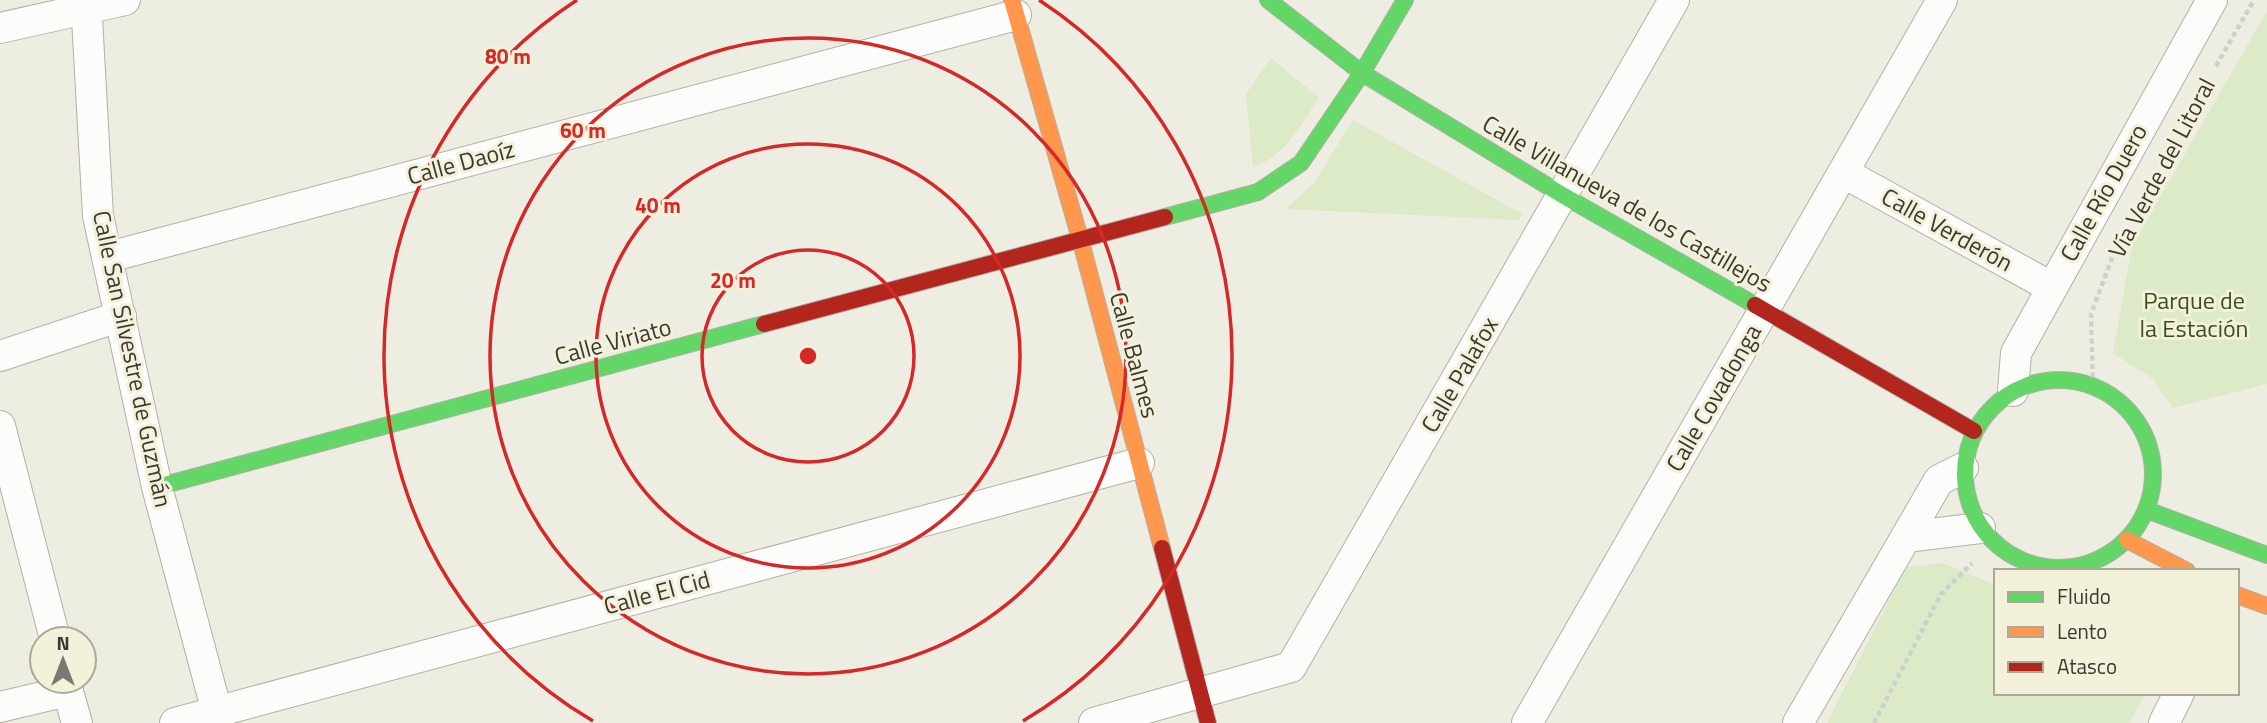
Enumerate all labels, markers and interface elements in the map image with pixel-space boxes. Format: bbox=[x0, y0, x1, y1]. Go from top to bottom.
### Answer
text: 80 m bbox=[485, 40, 531, 72]
street label: Vía Verde del Litoral bbox=[2098, 71, 2224, 264]
street label: Calle Villanueva de los Castillejos bbox=[1476, 105, 1779, 301]
text: 60 m bbox=[560, 114, 606, 146]
street label: Calle Río Duero bbox=[2050, 117, 2156, 268]
street label: Calle Daoíz bbox=[403, 130, 518, 194]
street label: Calle Verderón bbox=[1875, 178, 2020, 280]
text: 40 m bbox=[635, 189, 681, 221]
street label: Calle San Silvestre de Guzmán bbox=[84, 207, 182, 511]
text: 20 m bbox=[710, 264, 756, 296]
park label: Parque de la Estación bbox=[2139, 282, 2249, 346]
street label: Calle Balmes bbox=[1101, 288, 1169, 422]
street label: Calle Viriato bbox=[550, 308, 675, 374]
street label: Calle Palafox bbox=[1411, 310, 1507, 439]
street label: Calle Covadonga bbox=[1656, 317, 1770, 478]
centre of rings bbox=[796, 344, 820, 368]
street label: Calle El Cid bbox=[600, 561, 714, 623]
legend bbox=[1994, 569, 2239, 695]
text: Fluido bbox=[2057, 580, 2111, 612]
text: Lento bbox=[2057, 615, 2107, 647]
north arrow bbox=[28, 625, 98, 695]
text: N bbox=[56, 628, 70, 657]
text: Atasco bbox=[2057, 650, 2117, 682]

